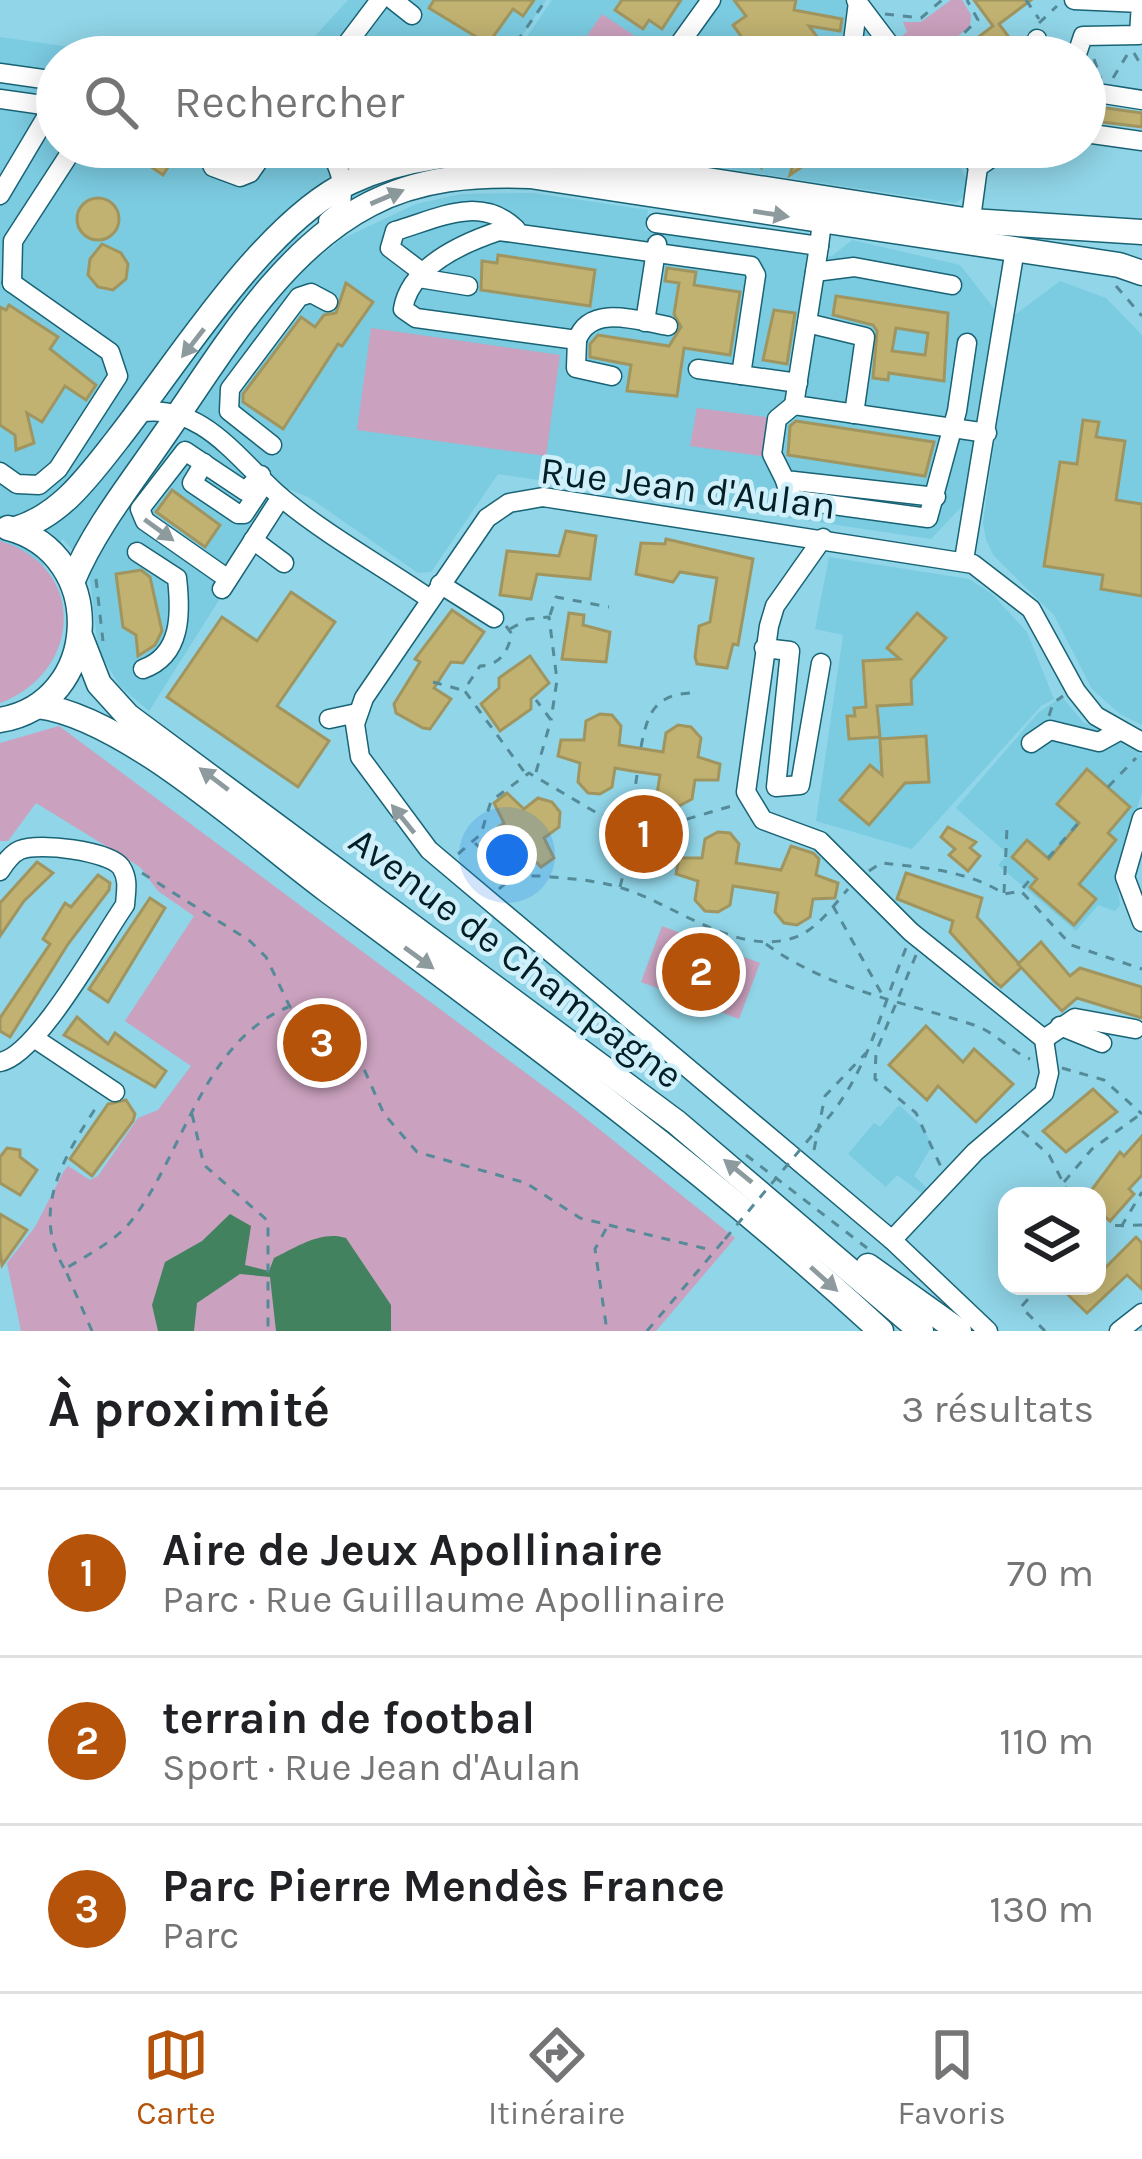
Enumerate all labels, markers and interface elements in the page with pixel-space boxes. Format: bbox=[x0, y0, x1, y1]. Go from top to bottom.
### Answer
search box bbox=[36, 36, 1106, 168]
icon: search bbox=[78, 69, 144, 135]
text: Rechercher bbox=[174, 76, 404, 128]
one-way arrow bbox=[370, 186, 405, 206]
one-way arrow bbox=[753, 204, 790, 223]
one-way arrow bbox=[181, 327, 206, 358]
street label: Rue Jean d'Aulan bbox=[538, 447, 838, 529]
one-way arrow bbox=[143, 517, 174, 541]
one-way arrow bbox=[198, 768, 229, 792]
pin: 1 bbox=[605, 789, 683, 879]
one-way arrow bbox=[390, 804, 416, 835]
street label: Avenue de Champagne bbox=[340, 818, 692, 1098]
your location bbox=[477, 825, 537, 885]
pin: 2 bbox=[662, 927, 740, 1017]
one-way arrow bbox=[403, 946, 435, 970]
pin: 3 bbox=[283, 998, 361, 1088]
one-way arrow bbox=[722, 1159, 753, 1184]
map controls bbox=[998, 1187, 1106, 1295]
button: layers bbox=[998, 1187, 1106, 1295]
one-way arrow bbox=[809, 1265, 838, 1292]
text: À proximité bbox=[48, 1379, 330, 1439]
text: 3 résultats bbox=[901, 1386, 1094, 1432]
text: Aire de Jeux Apollinaire bbox=[162, 1524, 663, 1576]
text: 1 bbox=[80, 1550, 94, 1596]
text: 70 m bbox=[1007, 1550, 1094, 1596]
text: Parc · Rue Guillaume Apollinaire bbox=[162, 1576, 725, 1622]
text: terrain de footbal bbox=[162, 1692, 535, 1744]
text: 2 bbox=[75, 1718, 99, 1764]
text: 110 m bbox=[999, 1718, 1094, 1764]
text: Sport · Rue Jean d'Aulan bbox=[162, 1744, 581, 1790]
text: Parc Pierre Mendès France bbox=[162, 1860, 725, 1912]
text: 3 bbox=[75, 1886, 99, 1932]
text: 130 m bbox=[989, 1886, 1094, 1932]
text: Parc bbox=[162, 1912, 239, 1958]
tab: Carte bbox=[136, 2022, 216, 2132]
tab: Itinéraire bbox=[488, 2022, 625, 2132]
tab: Favoris bbox=[897, 2022, 1006, 2132]

